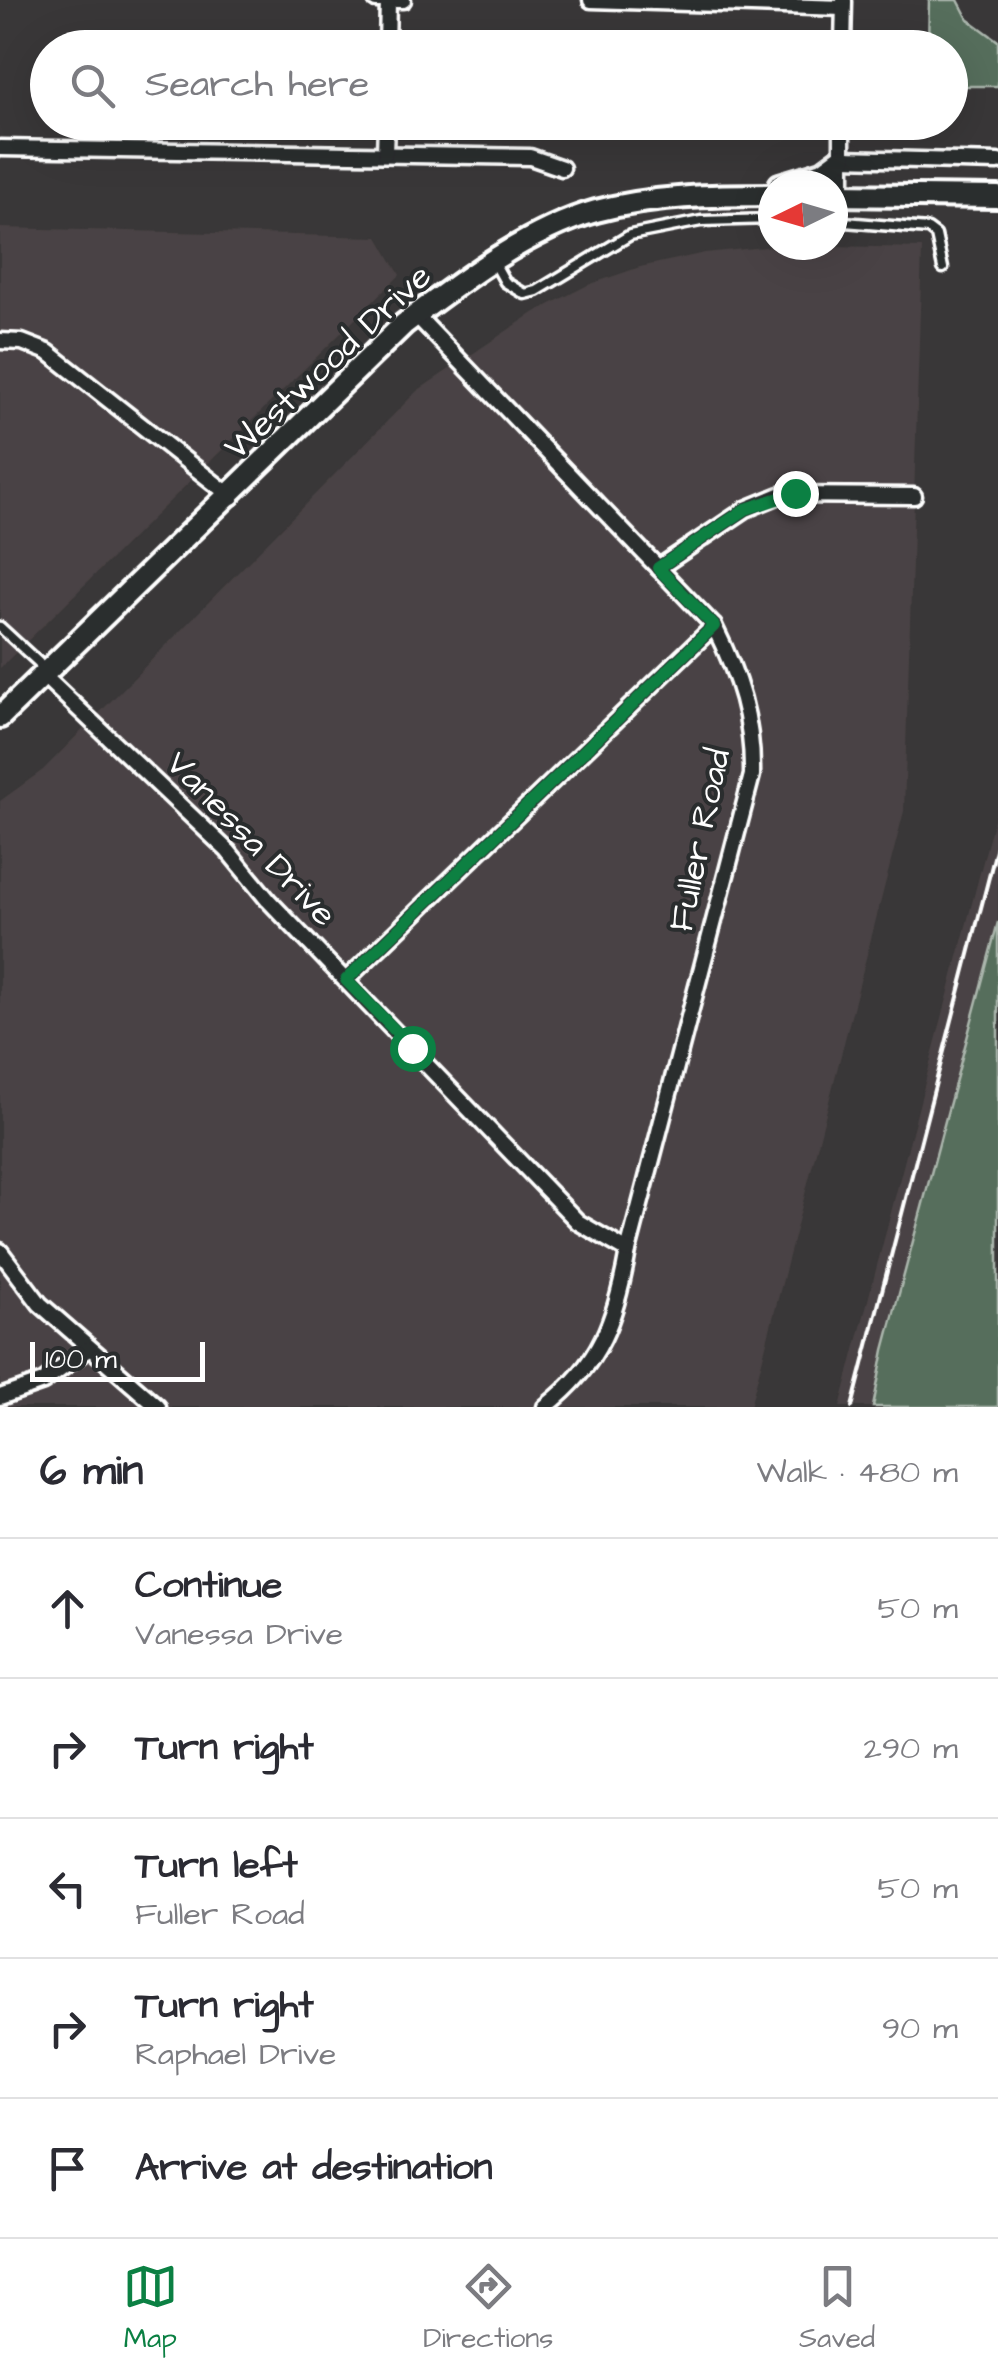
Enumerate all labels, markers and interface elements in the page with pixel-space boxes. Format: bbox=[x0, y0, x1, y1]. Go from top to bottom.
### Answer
search box bbox=[30, 30, 968, 140]
icon: search bbox=[65, 58, 120, 113]
text: Search here bbox=[145, 59, 369, 111]
north arrow bbox=[758, 170, 848, 260]
street label: Westwood Drive bbox=[213, 253, 443, 471]
route end bbox=[773, 471, 819, 517]
street label: Vanessa Drive bbox=[154, 740, 348, 938]
street label: Fuller Road bbox=[657, 744, 743, 936]
route start bbox=[390, 1026, 436, 1072]
scale bar bbox=[30, 1337, 205, 1382]
text: 100 m bbox=[45, 1340, 117, 1379]
text: 6 min bbox=[40, 1443, 143, 1501]
text: Walk · 480 m bbox=[756, 1450, 958, 1495]
text: Continue bbox=[135, 1560, 282, 1612]
icon: ahead bbox=[40, 1581, 95, 1636]
text: 50 m bbox=[877, 1586, 958, 1631]
text: Vanessa Drive bbox=[135, 1612, 343, 1657]
icon: right bbox=[40, 1721, 95, 1776]
text: Turn right bbox=[135, 1722, 314, 1774]
text: 290 m bbox=[864, 1726, 958, 1771]
text: Turn left bbox=[135, 1840, 298, 1892]
icon: left bbox=[40, 1861, 95, 1916]
text: 50 m bbox=[877, 1866, 958, 1911]
text: Fuller Road bbox=[135, 1892, 305, 1937]
text: Turn right bbox=[135, 1980, 314, 2032]
icon: right bbox=[40, 2001, 95, 2056]
text: 90 m bbox=[882, 2006, 958, 2051]
text: Raphael Drive bbox=[135, 2032, 336, 2077]
icon: arrive bbox=[40, 2141, 95, 2196]
text: Arrive at destination bbox=[135, 2142, 492, 2194]
tab: Map bbox=[123, 2259, 178, 2358]
tab: Directions bbox=[423, 2259, 553, 2358]
tab: Saved bbox=[799, 2259, 875, 2358]

